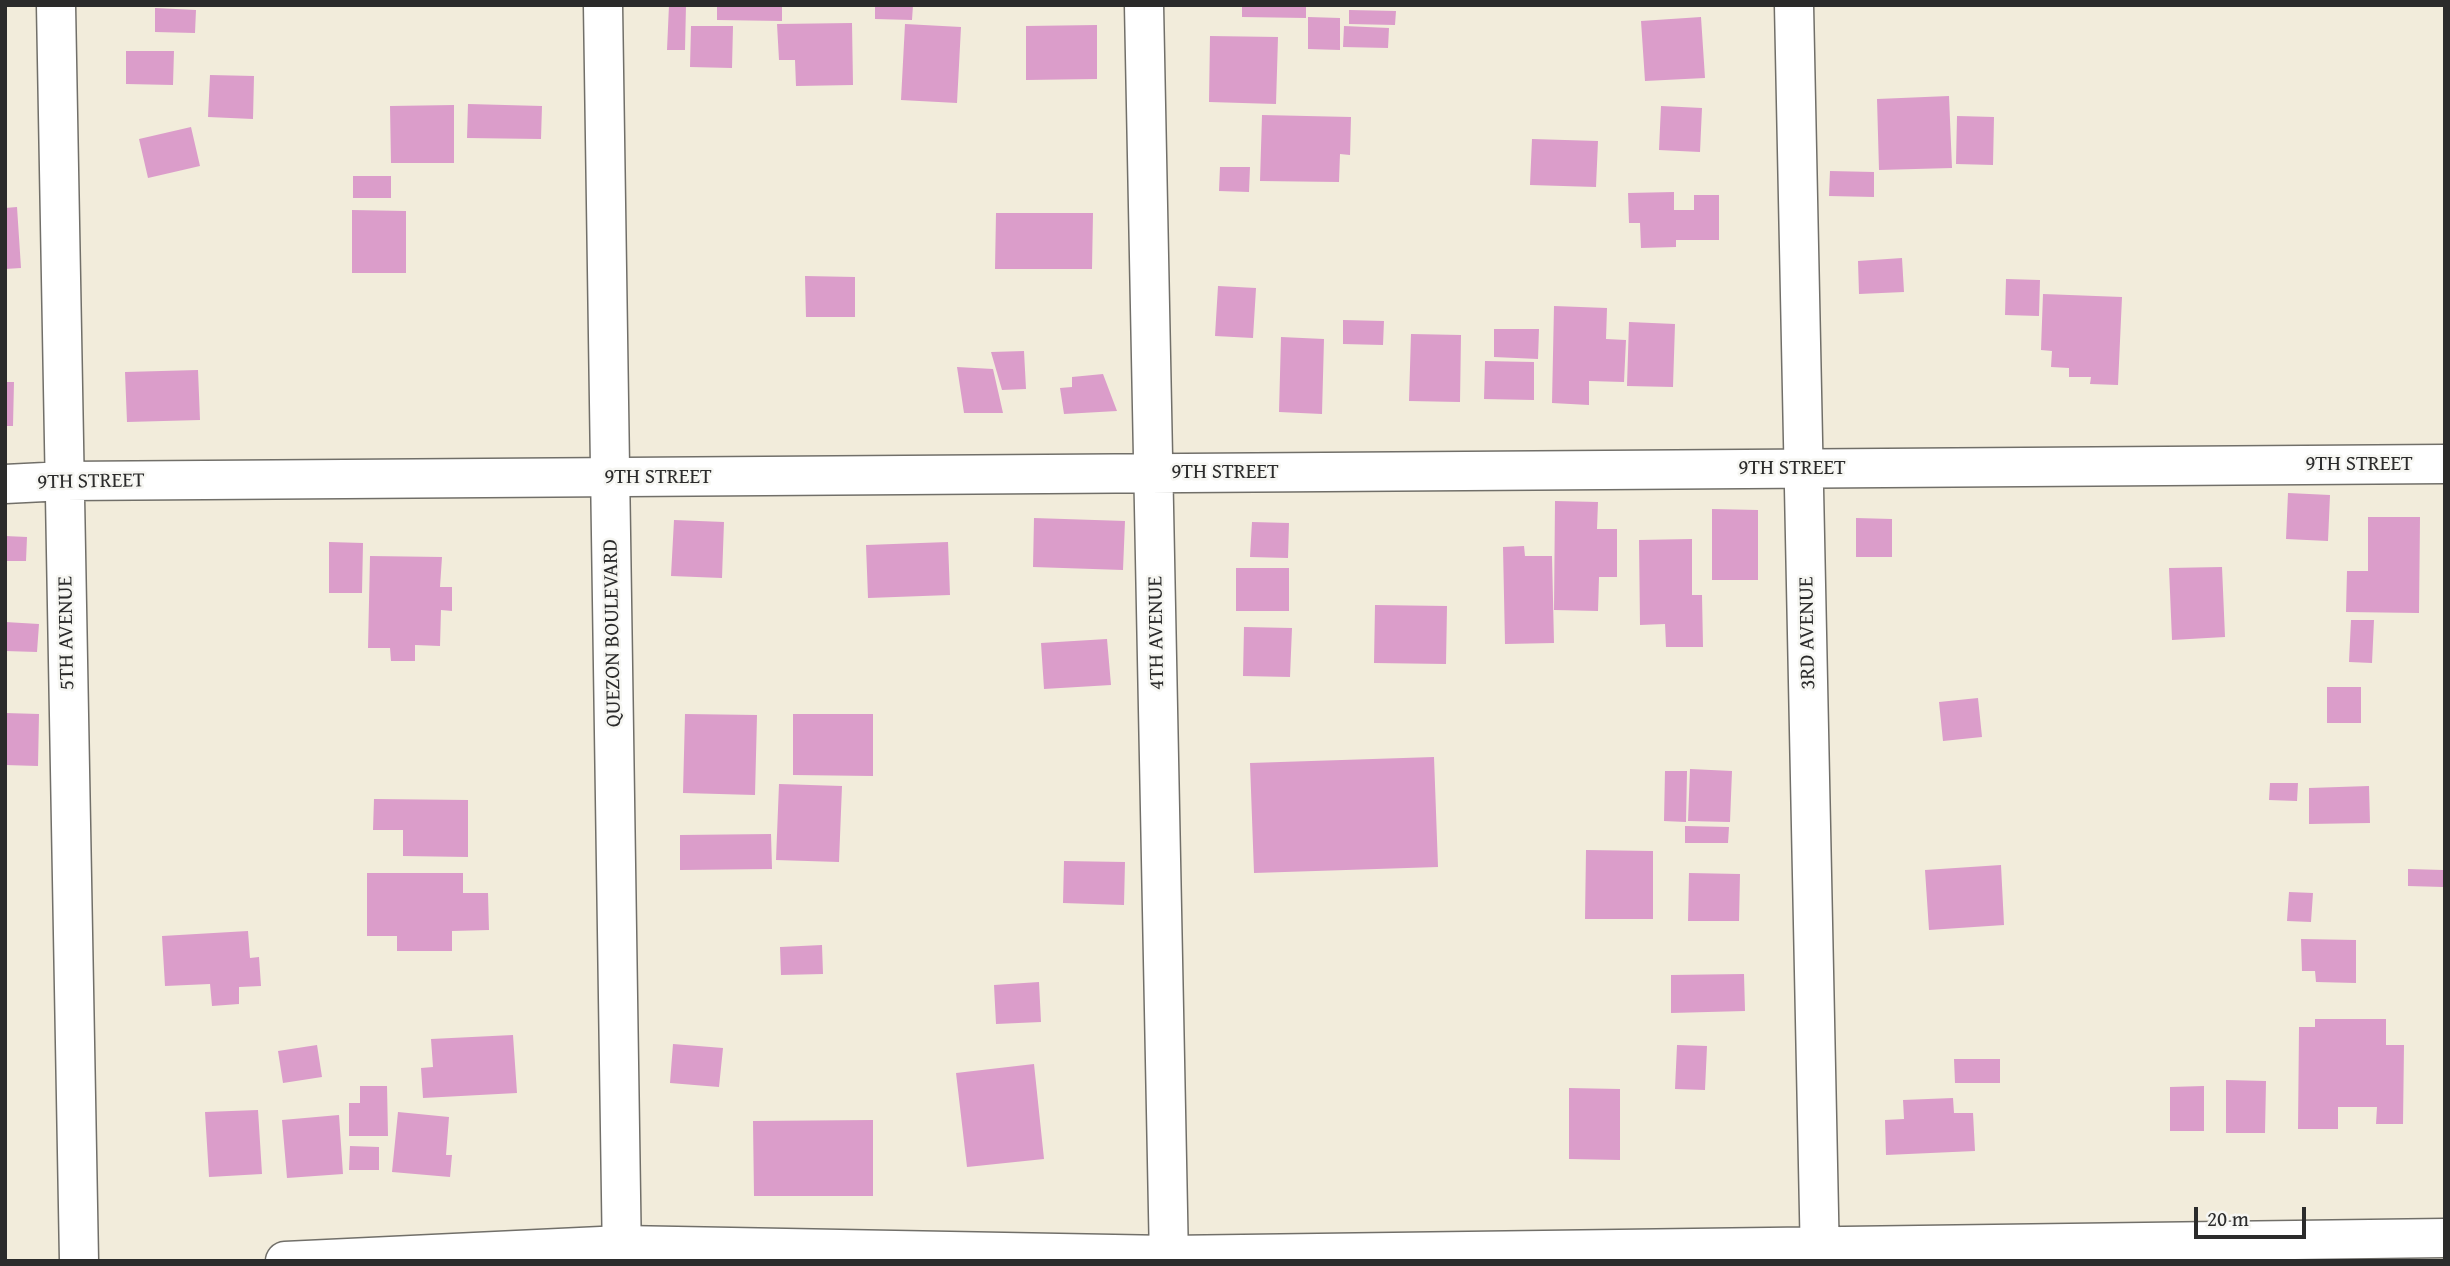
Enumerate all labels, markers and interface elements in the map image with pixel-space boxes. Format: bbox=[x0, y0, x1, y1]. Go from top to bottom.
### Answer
street label: 9TH STREET bbox=[2305, 452, 2413, 478]
street label: 9TH STREET bbox=[1738, 456, 1846, 482]
street label: 9TH STREET bbox=[1171, 460, 1279, 486]
street label: 9TH STREET bbox=[604, 465, 712, 491]
street label: 9TH STREET bbox=[37, 468, 145, 496]
street label: QUEZON BOULEVARD bbox=[599, 539, 627, 727]
street label: 5TH AVENUE bbox=[53, 576, 81, 690]
street label: 4TH AVENUE bbox=[1143, 576, 1171, 690]
street label: 3RD AVENUE bbox=[1794, 576, 1822, 690]
scale bar bbox=[2198, 1192, 2310, 1236]
text: 20 m bbox=[2207, 1203, 2249, 1234]

